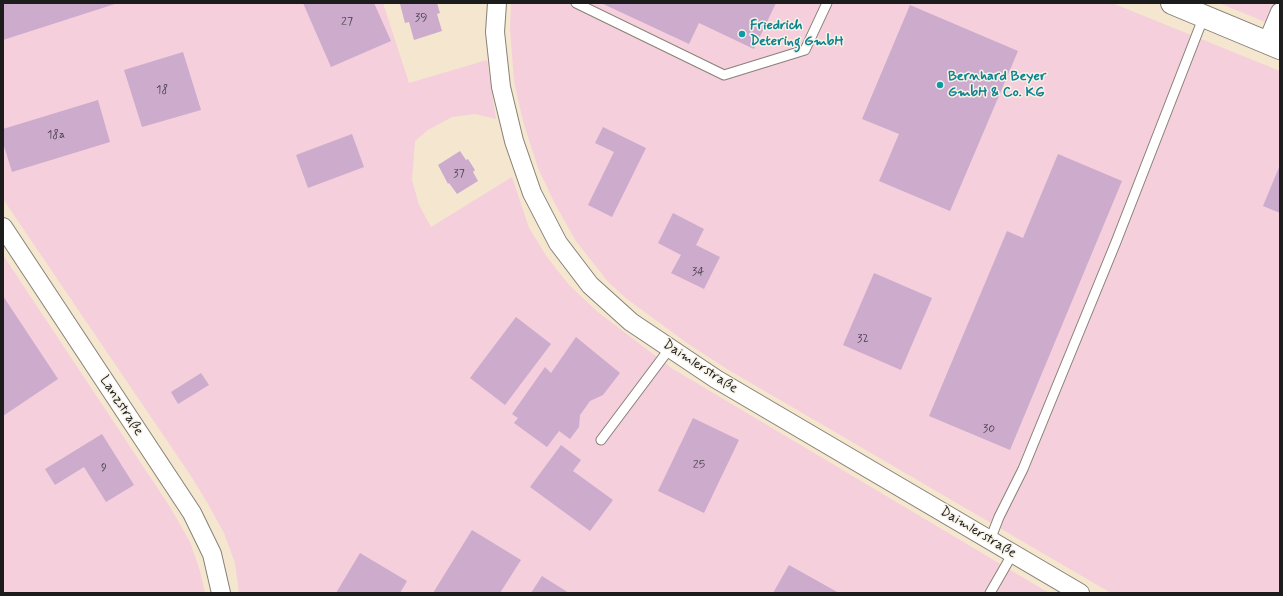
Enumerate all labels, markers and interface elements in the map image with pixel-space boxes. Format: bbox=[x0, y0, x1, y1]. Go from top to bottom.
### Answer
house number: 39 bbox=[415, 11, 427, 25]
house number: 27 bbox=[341, 15, 353, 29]
place label: Friedrich Detering GmbH bbox=[750, 18, 844, 50]
marker: Friedrich Detering GmbH bbox=[737, 29, 747, 39]
place label: Bernhard Beyer GmbH & Co. KG bbox=[948, 69, 1046, 102]
marker: Bernhard Beyer GmbH & Co. KG bbox=[935, 80, 945, 90]
house number: 18 bbox=[156, 83, 168, 97]
house number: 18a bbox=[47, 128, 65, 142]
house number: 37 bbox=[453, 167, 465, 181]
house number: 34 bbox=[692, 265, 704, 279]
house number: 32 bbox=[857, 332, 869, 346]
street label: Daimlerstraße bbox=[659, 337, 741, 397]
street label: Lanzstraße bbox=[95, 373, 147, 439]
house number: 30 bbox=[983, 422, 995, 436]
house number: 25 bbox=[693, 458, 705, 472]
house number: 9 bbox=[101, 461, 107, 475]
street label: Daimlerstraße bbox=[937, 504, 1019, 562]

